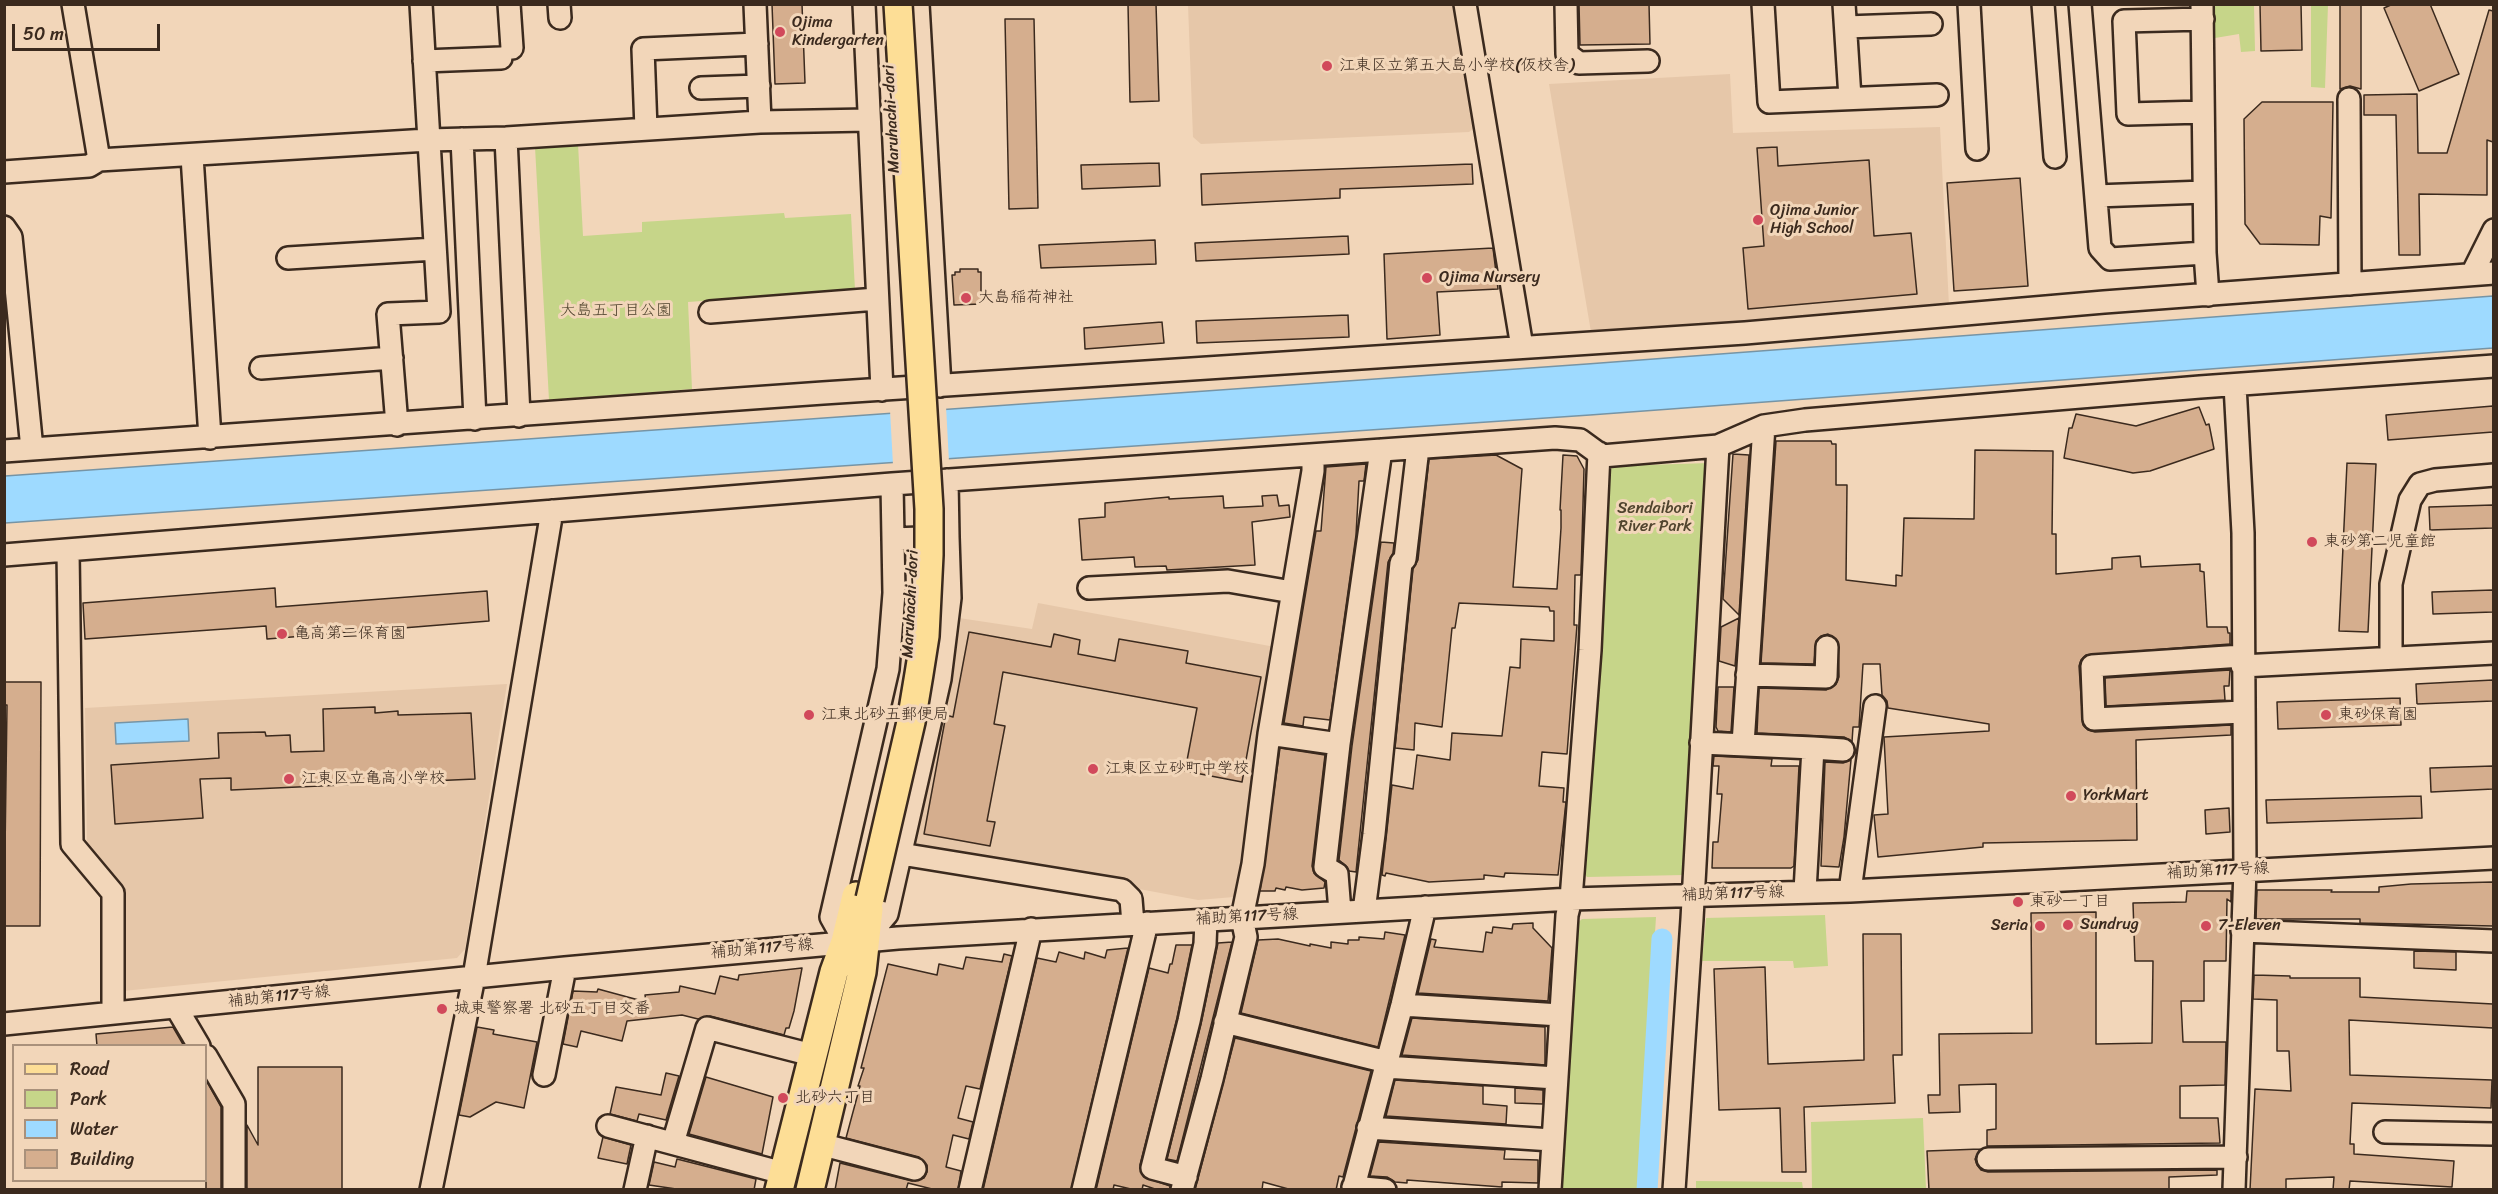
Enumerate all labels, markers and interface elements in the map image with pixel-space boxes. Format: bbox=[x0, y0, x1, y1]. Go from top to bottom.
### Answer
scale bar bbox=[15, 12, 164, 50]
place label: Ojima Kindergarten bbox=[792, 13, 884, 51]
text: 50 m bbox=[23, 18, 64, 50]
marker: Ojima Kindergarten bbox=[773, 25, 787, 39]
place label: 江東区立第五大島小学校(仮校舎) bbox=[1339, 56, 1574, 76]
marker: 江東区立第五大島小学校(仮校舎) bbox=[1320, 59, 1334, 73]
street label: Maruhachi-dori bbox=[880, 64, 904, 174]
place label: Ojima Junior High School bbox=[1770, 201, 1858, 239]
marker: Ojima Junior High School bbox=[1751, 213, 1765, 227]
place label: Ojima Nursery bbox=[1439, 268, 1540, 288]
marker: Ojima Nursery bbox=[1420, 271, 1434, 285]
place label: 大島稲荷神社 bbox=[978, 288, 1074, 308]
marker: 大島稲荷神社 bbox=[959, 291, 973, 305]
park label: 大島五丁目公園 bbox=[560, 301, 672, 321]
park label: Sendaibori River Park bbox=[1617, 499, 1693, 537]
place label: 東砂第二児童館 bbox=[2324, 532, 2436, 552]
marker: 東砂第二児童館 bbox=[2305, 535, 2319, 549]
street label: Maruhachi-dori bbox=[899, 549, 923, 659]
place label: 亀高第二保育園 bbox=[294, 624, 406, 644]
marker: 亀高第二保育園 bbox=[275, 627, 289, 641]
place label: 江東北砂五郵便局 bbox=[821, 705, 949, 725]
place label: 東砂保育園 bbox=[2338, 705, 2418, 725]
marker: 江東北砂五郵便局 bbox=[802, 708, 816, 722]
marker: 東砂保育園 bbox=[2319, 708, 2333, 722]
place label: 江東区立砂町中学校 bbox=[1105, 759, 1249, 779]
marker: 江東区立砂町中学校 bbox=[1086, 762, 1100, 776]
place label: 江東区立亀高小学校 bbox=[301, 769, 445, 789]
marker: 江東区立亀高小学校 bbox=[282, 772, 296, 786]
place label: YorkMart bbox=[2083, 786, 2149, 806]
marker: YorkMart bbox=[2064, 789, 2078, 803]
street label: 補助第117号線 bbox=[2166, 859, 2270, 883]
street label: 補助第117号線 bbox=[1681, 883, 1785, 905]
place label: 東砂一丁目 bbox=[2030, 892, 2110, 912]
marker: 東砂一丁目 bbox=[2011, 895, 2025, 909]
street label: 補助第117号線 bbox=[1195, 905, 1299, 929]
place label: Sundrug bbox=[2080, 915, 2139, 935]
place label: Seria bbox=[1991, 916, 2028, 936]
place label: 7-Eleven bbox=[2218, 916, 2281, 936]
marker: Sundrug bbox=[2061, 918, 2075, 932]
marker: Seria bbox=[2033, 919, 2047, 933]
marker: 7-Eleven bbox=[2199, 919, 2213, 933]
street label: 補助第117号線 bbox=[710, 935, 814, 963]
street label: 補助第117号線 bbox=[227, 982, 331, 1012]
place label: 城東警察署 北砂五丁目交番 bbox=[454, 999, 650, 1019]
marker: 城東警察署 北砂五丁目交番 bbox=[435, 1002, 449, 1016]
legend bbox=[12, 1044, 207, 1182]
text: Road bbox=[70, 1053, 109, 1085]
text: Park bbox=[70, 1083, 107, 1115]
place label: 北砂六丁目 bbox=[795, 1088, 875, 1108]
marker: 北砂六丁目 bbox=[776, 1091, 790, 1105]
text: Water bbox=[70, 1113, 117, 1145]
text: Building bbox=[70, 1143, 134, 1175]

